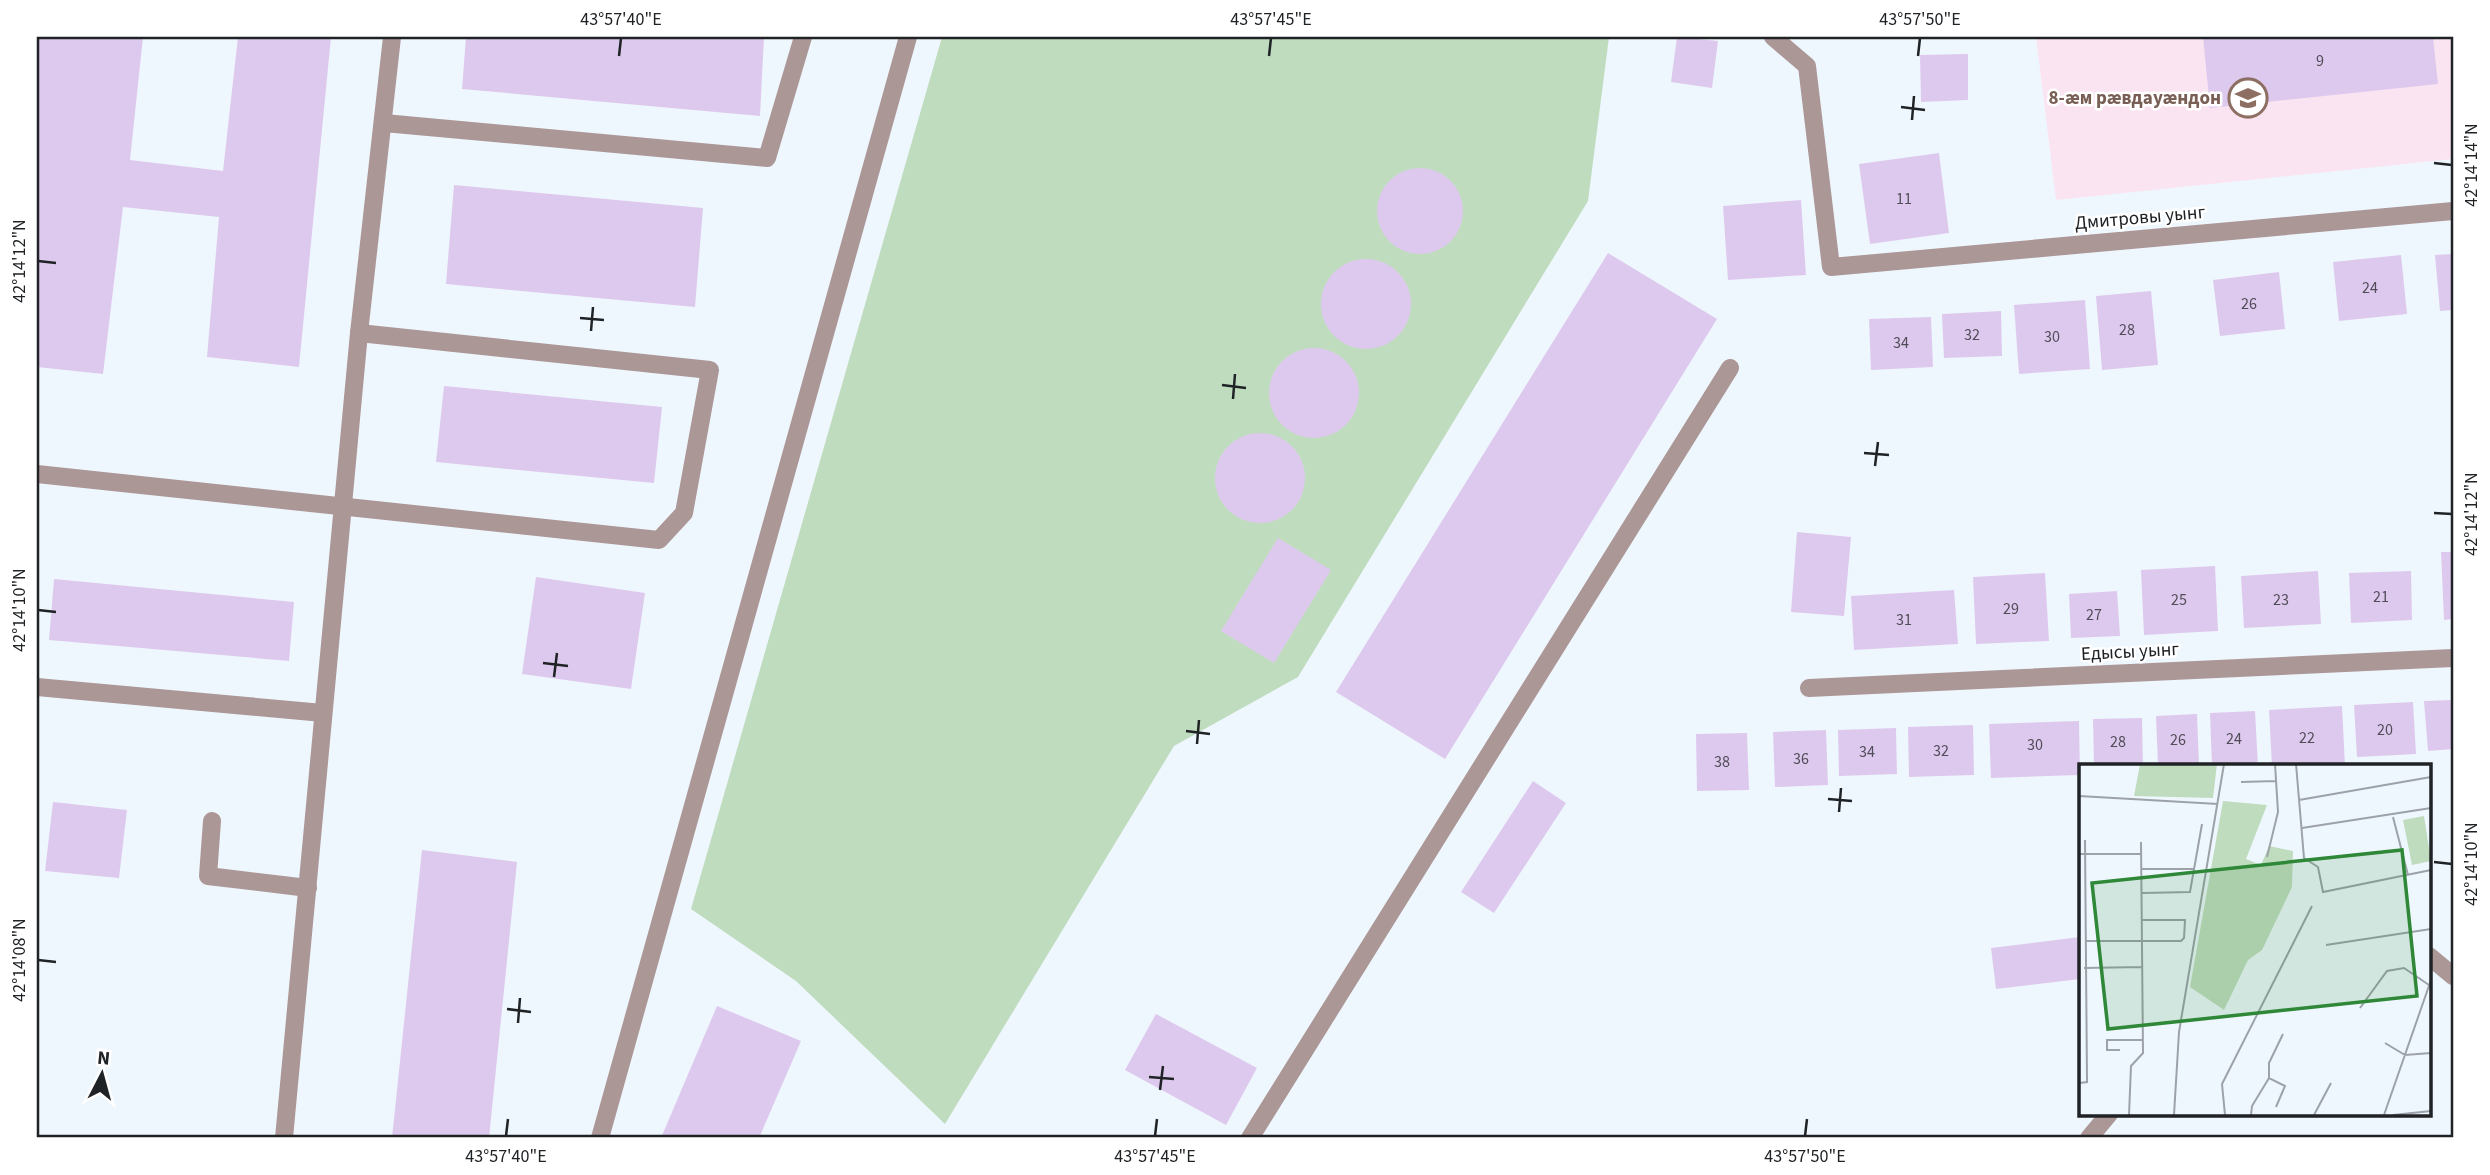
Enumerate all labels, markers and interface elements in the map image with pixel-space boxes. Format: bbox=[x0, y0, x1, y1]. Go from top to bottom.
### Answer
text: 43°57'40"E bbox=[580, 7, 662, 32]
text: 43°57'45"E bbox=[1230, 7, 1312, 32]
text: 43°57'50"E bbox=[1879, 7, 1961, 32]
house number: 9 bbox=[2316, 50, 2324, 72]
school or university icon: 8-æм рӕвдауӕндон bbox=[2227, 77, 2269, 119]
place label: 8-æм рӕвдауӕндон bbox=[2049, 85, 2221, 112]
text: 42°14'14"N bbox=[2459, 123, 2484, 207]
house number: 11 bbox=[1896, 188, 1912, 210]
street label: Дмитровы уынг bbox=[2074, 199, 2207, 237]
text: 42°14'12"N bbox=[7, 219, 32, 303]
house number: 24 bbox=[2362, 277, 2378, 299]
house number: 26 bbox=[2241, 293, 2257, 315]
house number: 28 bbox=[2119, 319, 2135, 341]
house number: 32 bbox=[1964, 324, 1980, 346]
house number: 30 bbox=[2044, 326, 2060, 348]
house number: 34 bbox=[1893, 332, 1909, 354]
text: 42°14'12"N bbox=[2459, 472, 2484, 556]
text: 42°14'10"N bbox=[7, 568, 32, 652]
house number: 21 bbox=[2373, 586, 2389, 608]
house number: 25 bbox=[2171, 589, 2187, 611]
house number: 23 bbox=[2273, 589, 2289, 611]
house number: 29 bbox=[2003, 598, 2019, 620]
house number: 27 bbox=[2086, 604, 2102, 626]
house number: 31 bbox=[1896, 609, 1912, 631]
street label: Едысы уынг bbox=[2080, 636, 2180, 668]
house number: 20 bbox=[2377, 719, 2393, 741]
house number: 22 bbox=[2299, 727, 2315, 749]
house number: 24 bbox=[2226, 728, 2242, 750]
house number: 26 bbox=[2170, 729, 2186, 751]
house number: 28 bbox=[2110, 731, 2126, 753]
house number: 30 bbox=[2027, 734, 2043, 756]
house number: 32 bbox=[1933, 740, 1949, 762]
house number: 34 bbox=[1859, 741, 1875, 763]
house number: 36 bbox=[1793, 748, 1809, 770]
house number: 38 bbox=[1714, 751, 1730, 773]
inset map bbox=[2079, 764, 2430, 1116]
text: 42°14'10"N bbox=[2459, 822, 2484, 906]
text: 42°14'08"N bbox=[7, 918, 32, 1002]
north arrow bbox=[66, 1038, 136, 1108]
text: N bbox=[96, 1044, 111, 1073]
text: 43°57'40"E bbox=[465, 1144, 547, 1169]
text: 43°57'45"E bbox=[1114, 1144, 1196, 1169]
text: 43°57'50"E bbox=[1764, 1144, 1846, 1169]

